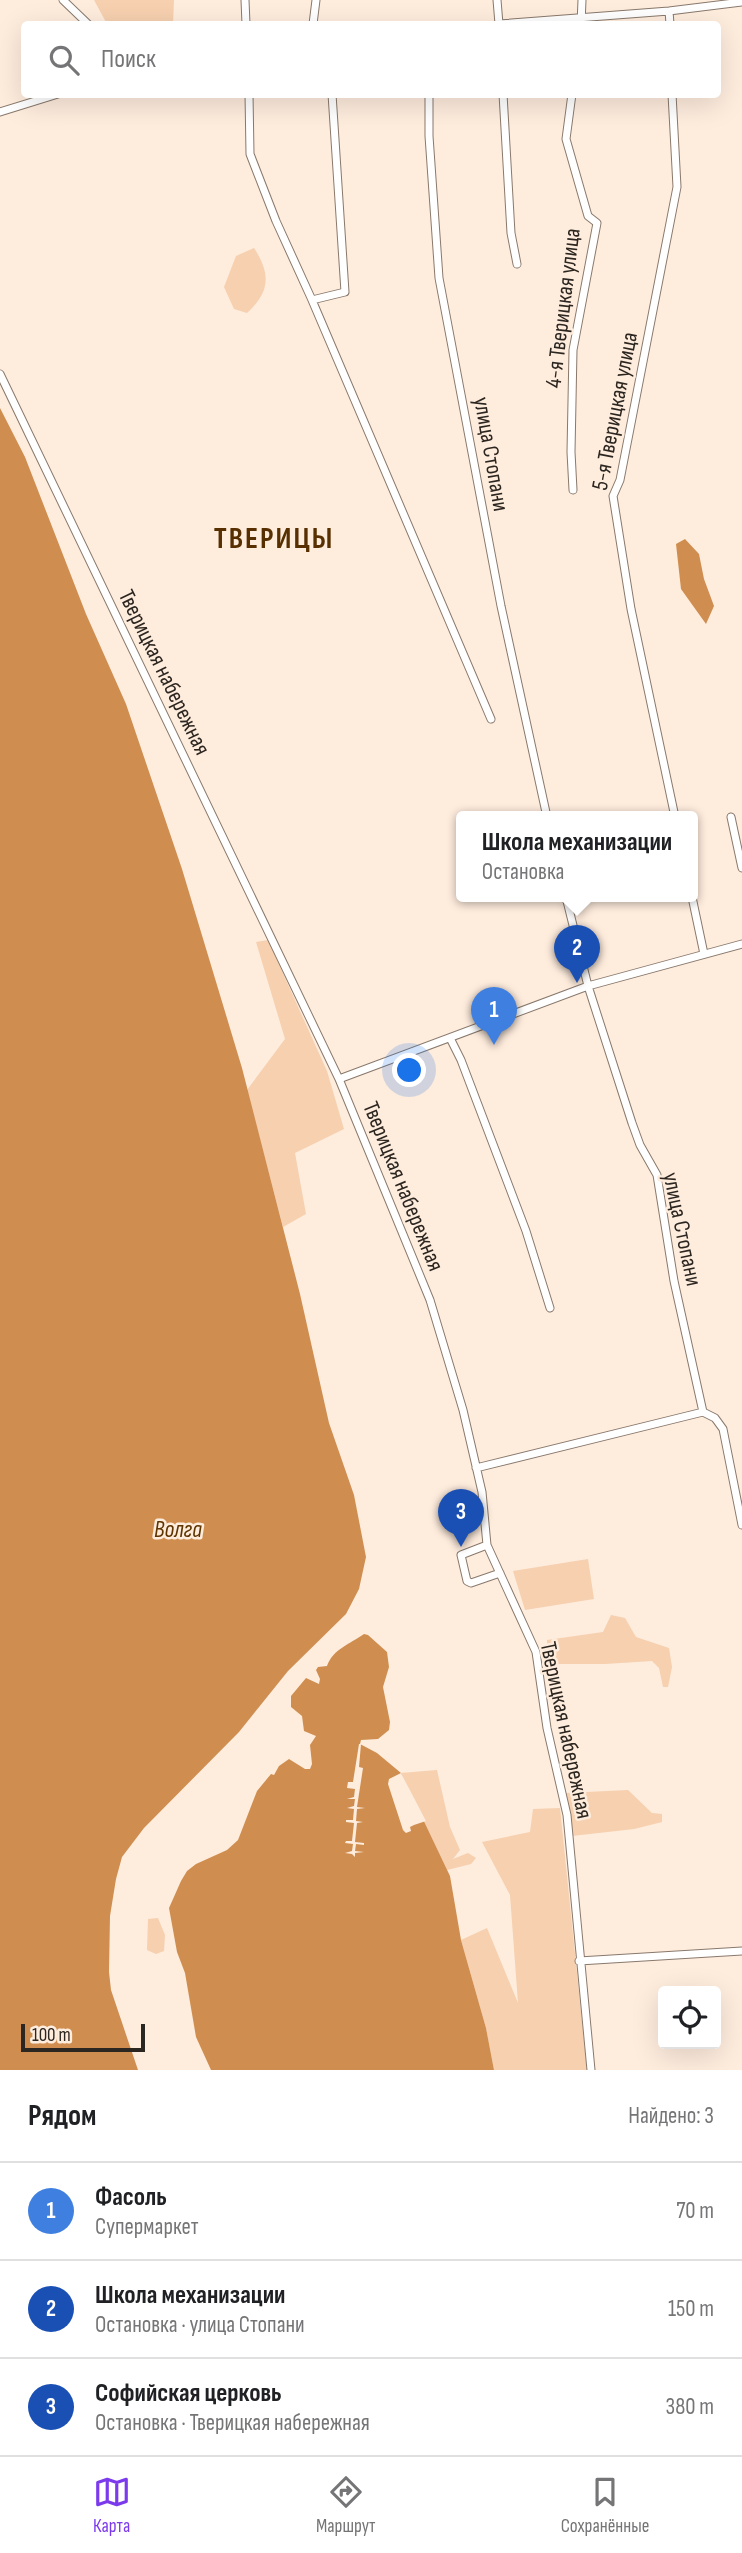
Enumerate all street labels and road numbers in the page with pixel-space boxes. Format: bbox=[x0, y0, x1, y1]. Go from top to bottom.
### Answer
street label: 4-я Тверицкая улица bbox=[539, 227, 587, 390]
street label: 5-я Тверицкая улица bbox=[586, 330, 644, 493]
street label: улица Стопани bbox=[467, 395, 515, 513]
street label: Тверицкая набережная bbox=[112, 585, 216, 760]
street label: Тверицкая набережная bbox=[356, 1098, 450, 1275]
street label: улица Стопани bbox=[656, 1170, 708, 1289]
street label: Тверицкая набережная bbox=[534, 1639, 598, 1821]

